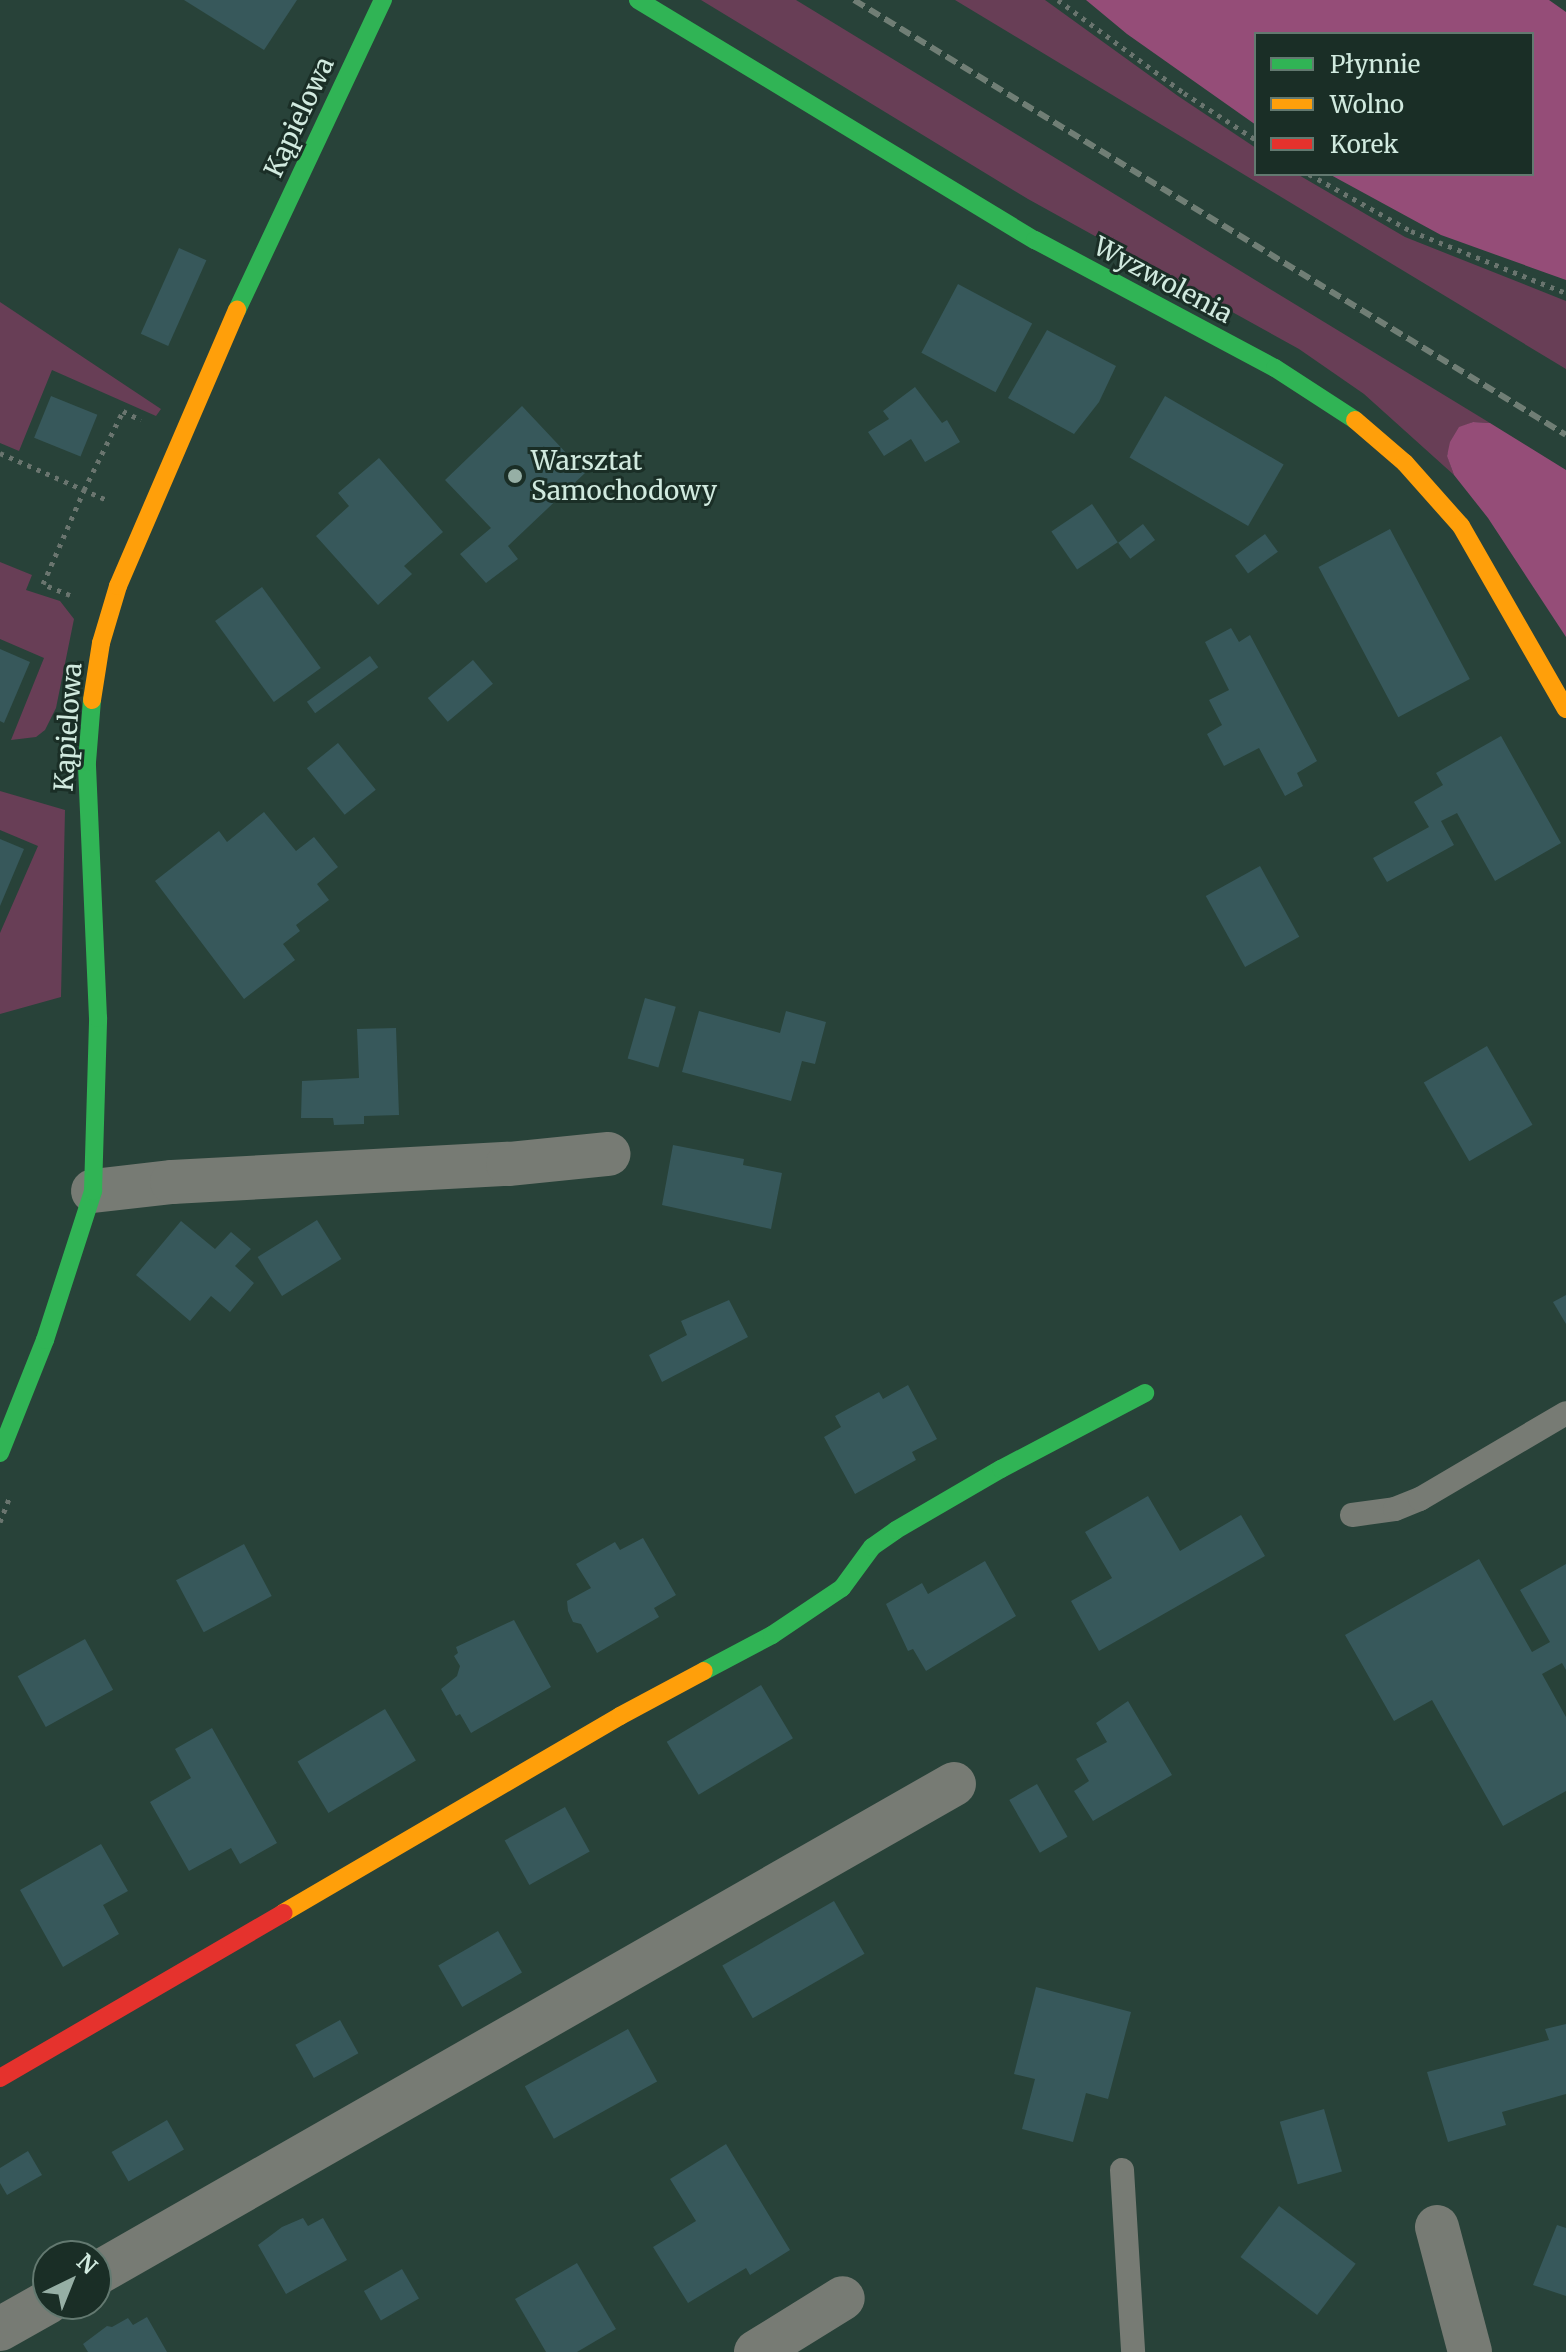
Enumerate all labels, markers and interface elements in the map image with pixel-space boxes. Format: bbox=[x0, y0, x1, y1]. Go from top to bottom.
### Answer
legend bbox=[1254, 32, 1534, 176]
text: Płynnie bbox=[1330, 49, 1420, 80]
street label: Kąpielowa bbox=[258, 52, 340, 182]
text: Wolno bbox=[1330, 89, 1404, 120]
text: Korek bbox=[1330, 129, 1398, 160]
street label: Wyzwolenia bbox=[1088, 230, 1238, 330]
place label: Warsztat Samochodowy bbox=[531, 445, 717, 506]
marker: Warsztat Samochodowy bbox=[506, 467, 524, 485]
street label: Kąpielowa bbox=[48, 662, 88, 792]
north arrow bbox=[32, 2240, 112, 2320]
text: N bbox=[71, 2248, 103, 2280]

